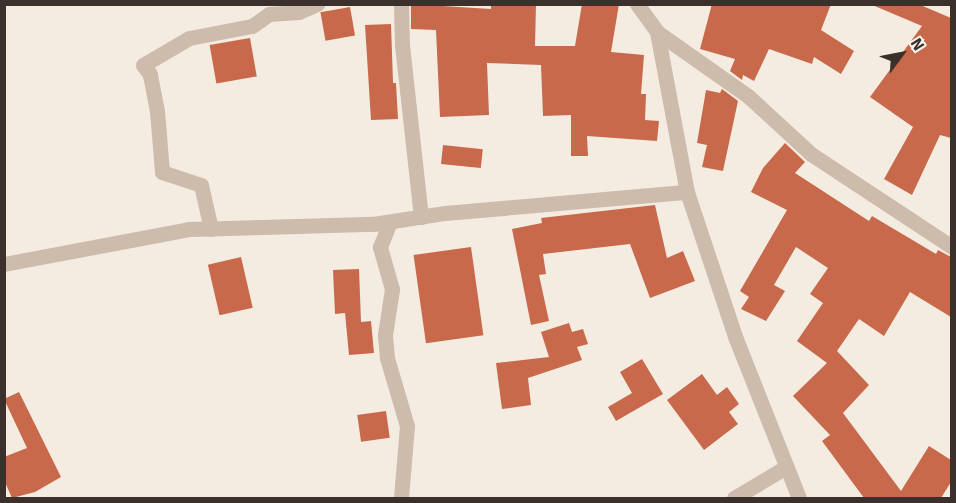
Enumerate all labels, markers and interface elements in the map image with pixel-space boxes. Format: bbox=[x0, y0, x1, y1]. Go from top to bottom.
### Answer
north arrow bbox=[872, 24, 932, 84]
text: N bbox=[906, 34, 929, 54]

